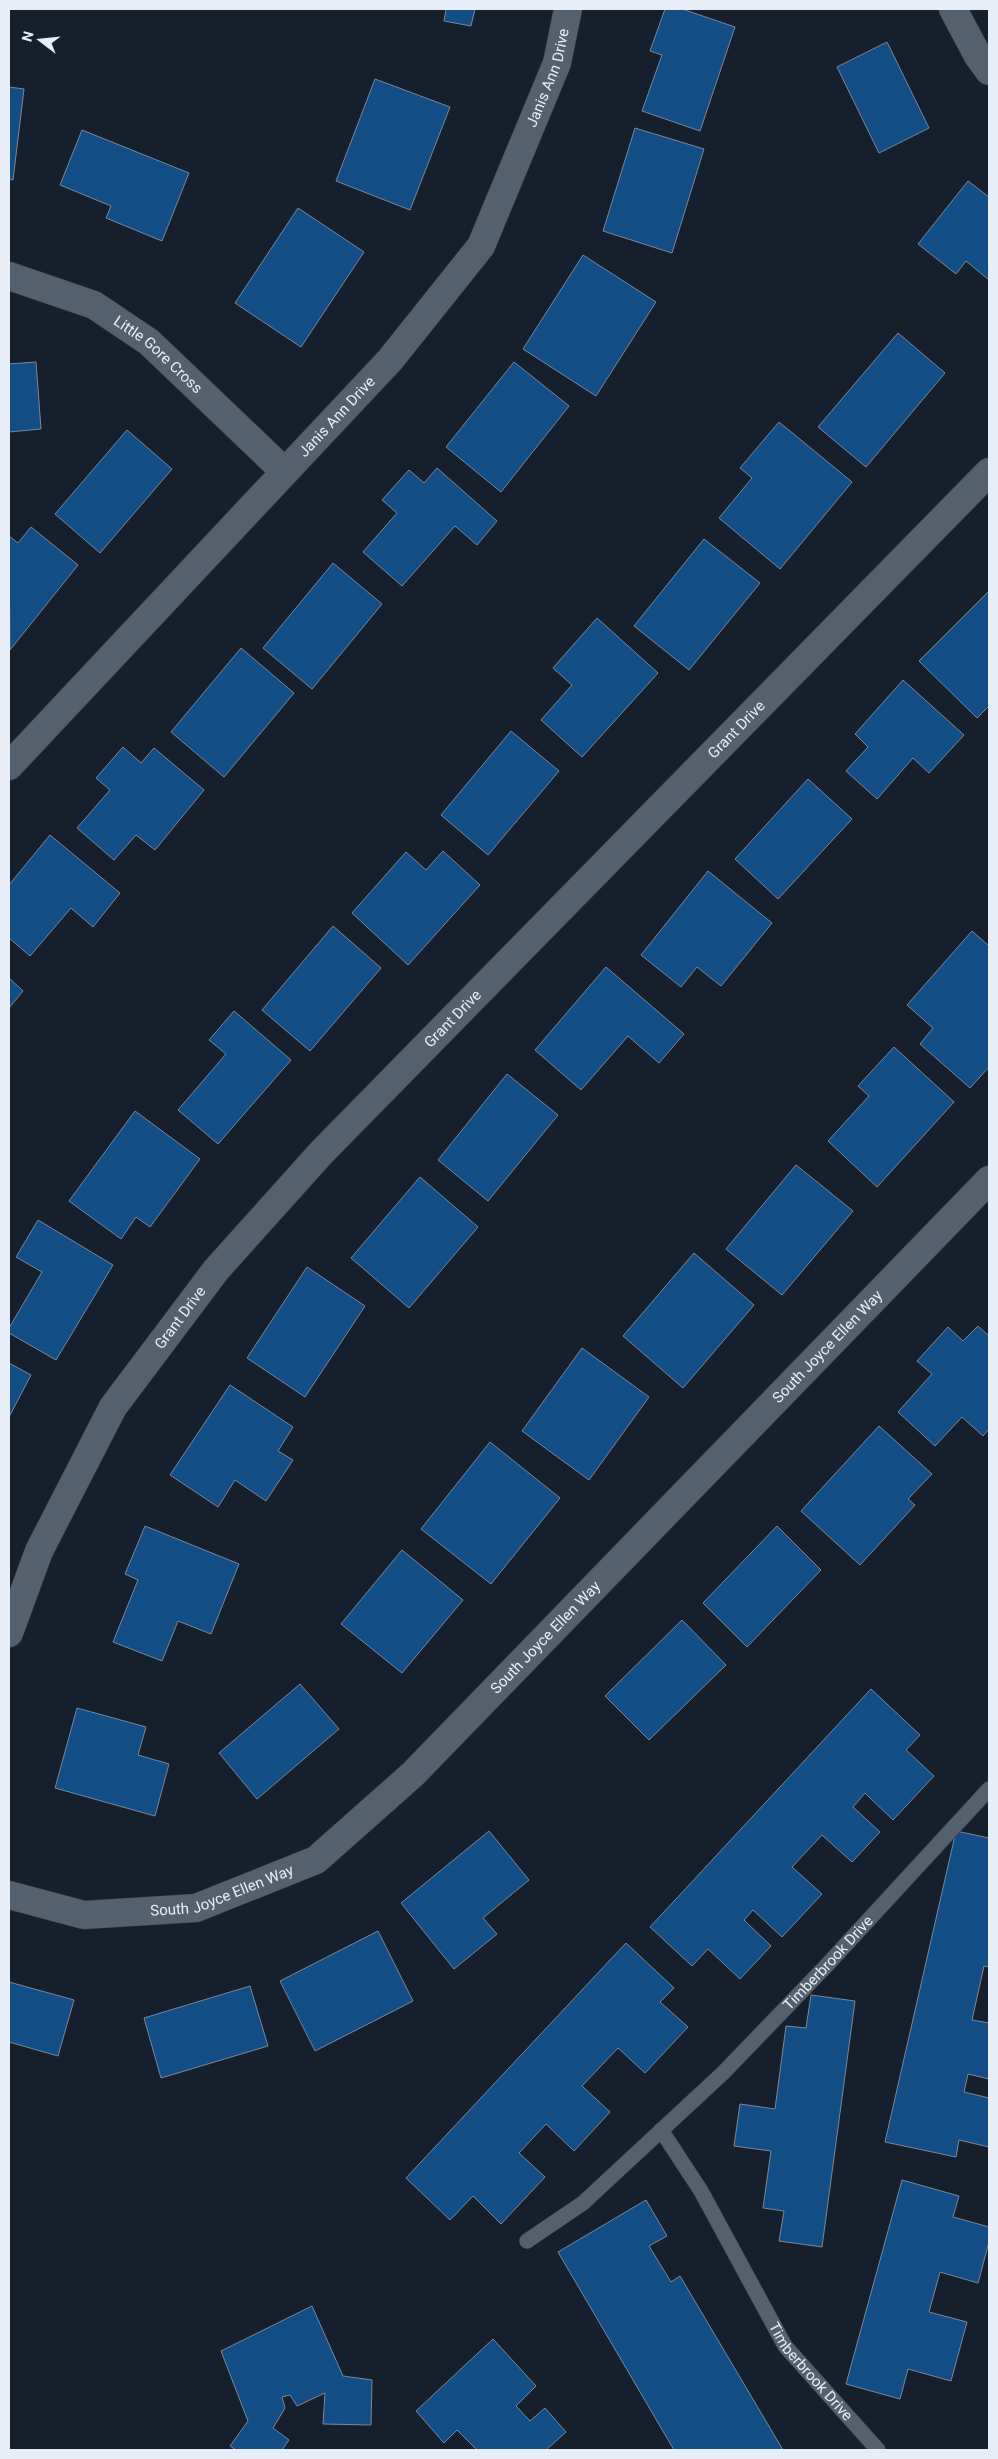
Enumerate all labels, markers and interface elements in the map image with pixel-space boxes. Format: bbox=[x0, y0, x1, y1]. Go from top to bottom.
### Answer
north arrow bbox=[15, 15, 65, 65]
street label: Janis Ann Drive bbox=[522, 27, 573, 130]
text: N bbox=[18, 29, 37, 43]
street label: Little Gore Cross bbox=[110, 312, 206, 397]
street label: Janis Ann Drive bbox=[295, 373, 379, 461]
street label: Grant Drive bbox=[704, 697, 769, 762]
street label: Grant Drive bbox=[420, 986, 485, 1051]
street label: Grant Drive bbox=[151, 1283, 210, 1353]
street label: South Joyce Ellen Way bbox=[769, 1287, 886, 1407]
street label: South Joyce Ellen Way bbox=[487, 1577, 604, 1698]
street label: South Joyce Ellen Way bbox=[150, 1861, 296, 1920]
street label: Timberbrook Drive bbox=[780, 1912, 877, 2014]
street label: Timberbrook Drive bbox=[765, 2319, 857, 2424]

